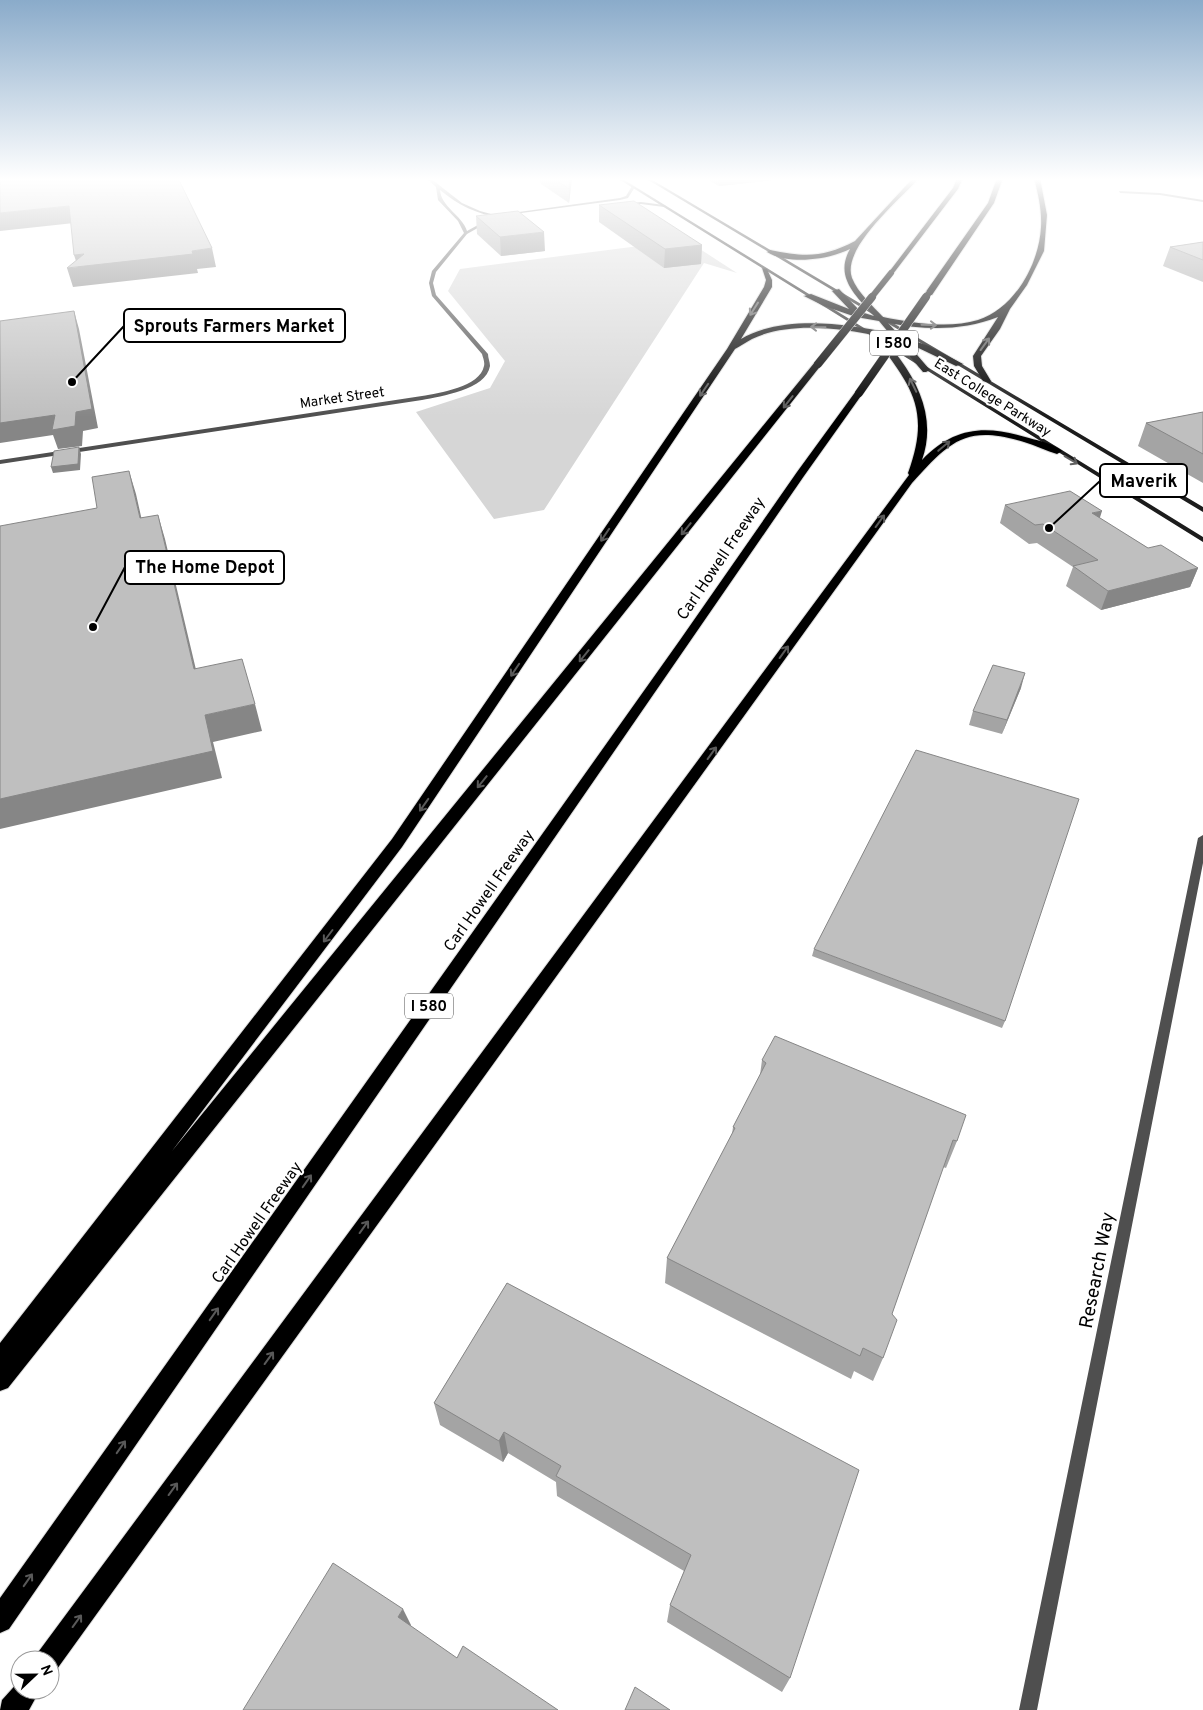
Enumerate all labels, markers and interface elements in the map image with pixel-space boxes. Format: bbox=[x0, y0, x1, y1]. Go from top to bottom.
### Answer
one-way arrow bbox=[749, 302, 759, 316]
callout: Sprouts Farmers Market bbox=[124, 309, 345, 342]
text: Sprouts Farmers Market bbox=[133, 316, 335, 339]
one-way arrow bbox=[921, 320, 937, 330]
one-way arrow bbox=[810, 322, 826, 332]
road number: I 580 bbox=[870, 330, 918, 356]
one-way arrow bbox=[980, 337, 990, 351]
street label: East College Parkway bbox=[931, 355, 1054, 441]
one-way arrow bbox=[908, 377, 918, 392]
one-way arrow bbox=[699, 382, 709, 396]
street label: Market Street bbox=[299, 384, 386, 413]
one-way arrow bbox=[782, 395, 793, 408]
one-way arrow bbox=[937, 441, 950, 452]
one-way arrow bbox=[1064, 455, 1078, 465]
callout: Maverik bbox=[1100, 464, 1187, 497]
text: Maverik bbox=[1111, 471, 1177, 494]
street label: Carl Howell Freeway bbox=[673, 494, 770, 624]
one-way arrow bbox=[875, 514, 885, 528]
one-way arrow bbox=[681, 522, 692, 535]
one-way arrow bbox=[600, 528, 610, 542]
callout: The Home Depot bbox=[125, 551, 284, 584]
text: The Home Depot bbox=[135, 557, 275, 580]
one-way arrow bbox=[779, 646, 790, 660]
one-way arrow bbox=[579, 649, 590, 662]
one-way arrow bbox=[510, 663, 520, 677]
one-way arrow bbox=[707, 746, 717, 760]
one-way arrow bbox=[477, 775, 488, 788]
one-way arrow bbox=[419, 798, 429, 812]
street label: Carl Howell Freeway bbox=[440, 826, 539, 956]
one-way arrow bbox=[322, 929, 333, 942]
road number: I 580 bbox=[405, 994, 453, 1018]
street label: Carl Howell Freeway bbox=[208, 1158, 307, 1288]
one-way arrow bbox=[302, 1174, 312, 1188]
street label: Research Way bbox=[1075, 1210, 1121, 1331]
one-way arrow bbox=[359, 1220, 369, 1234]
one-way arrow bbox=[209, 1307, 219, 1321]
one-way arrow bbox=[263, 1352, 274, 1365]
one-way arrow bbox=[116, 1440, 126, 1454]
one-way arrow bbox=[168, 1482, 178, 1496]
one-way arrow bbox=[23, 1573, 33, 1587]
one-way arrow bbox=[72, 1614, 82, 1628]
north arrow bbox=[10, 1650, 60, 1700]
text: N bbox=[36, 1663, 55, 1679]

